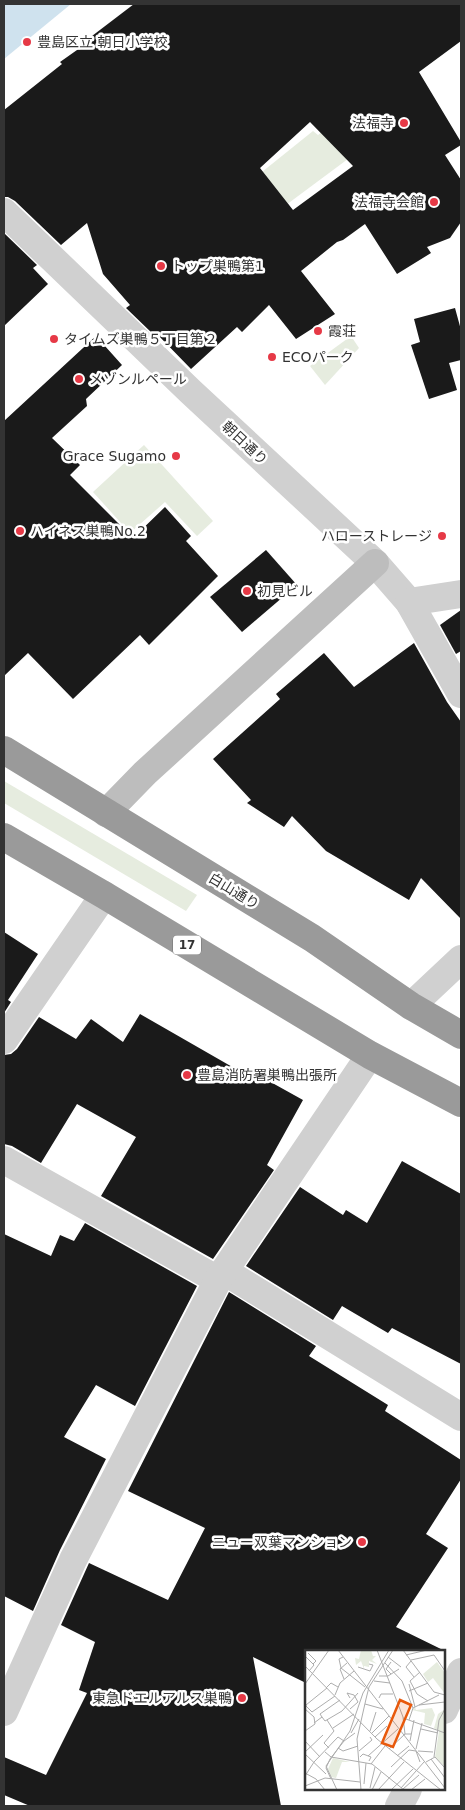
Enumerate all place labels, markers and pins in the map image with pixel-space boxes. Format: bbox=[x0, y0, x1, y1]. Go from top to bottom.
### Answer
place label: 豊島区立 朝日小学校 bbox=[37, 34, 167, 50]
marker: 豊島区立 朝日小学校 bbox=[21, 36, 33, 48]
place label: 法福寺 bbox=[352, 115, 394, 131]
marker: 法福寺 bbox=[398, 117, 410, 129]
place label: 法福寺会館 bbox=[354, 194, 424, 210]
marker: 法福寺会館 bbox=[428, 196, 440, 208]
place label: トップ巣鴨第1 bbox=[171, 258, 264, 274]
marker: トップ巣鴨第1 bbox=[155, 260, 167, 272]
place label: 霞荘 bbox=[328, 323, 356, 339]
marker: 霞荘 bbox=[312, 325, 324, 337]
place label: タイムズ巣鴨５丁目第２ bbox=[64, 331, 218, 347]
marker: タイムズ巣鴨５丁目第２ bbox=[48, 333, 60, 345]
place label: ECOパーク bbox=[282, 349, 354, 365]
marker: ECOパーク bbox=[266, 351, 278, 363]
place label: メゾンルペール bbox=[89, 371, 187, 387]
marker: メゾンルペール bbox=[73, 373, 85, 385]
place label: Grace Sugamo bbox=[63, 448, 166, 464]
marker: Grace Sugamo bbox=[170, 450, 182, 462]
place label: ハイネス巣鴨No.2 bbox=[30, 523, 146, 539]
marker: ハイネス巣鴨No.2 bbox=[14, 525, 26, 537]
place label: ハローストレージ bbox=[321, 528, 432, 544]
marker: ハローストレージ bbox=[436, 530, 448, 542]
place label: 初見ビル bbox=[257, 583, 313, 599]
marker: 初見ビル bbox=[241, 585, 253, 597]
place label: 豊島消防署巣鴨出張所 bbox=[197, 1067, 337, 1083]
marker: 豊島消防署巣鴨出張所 bbox=[181, 1069, 193, 1081]
place label: ニュー双葉マンション bbox=[212, 1534, 352, 1550]
marker: ニュー双葉マンション bbox=[356, 1536, 368, 1548]
place label: 東急ドエルアルス巣鴨 bbox=[92, 1690, 232, 1706]
marker: 東急ドエルアルス巣鴨 bbox=[236, 1692, 248, 1704]

